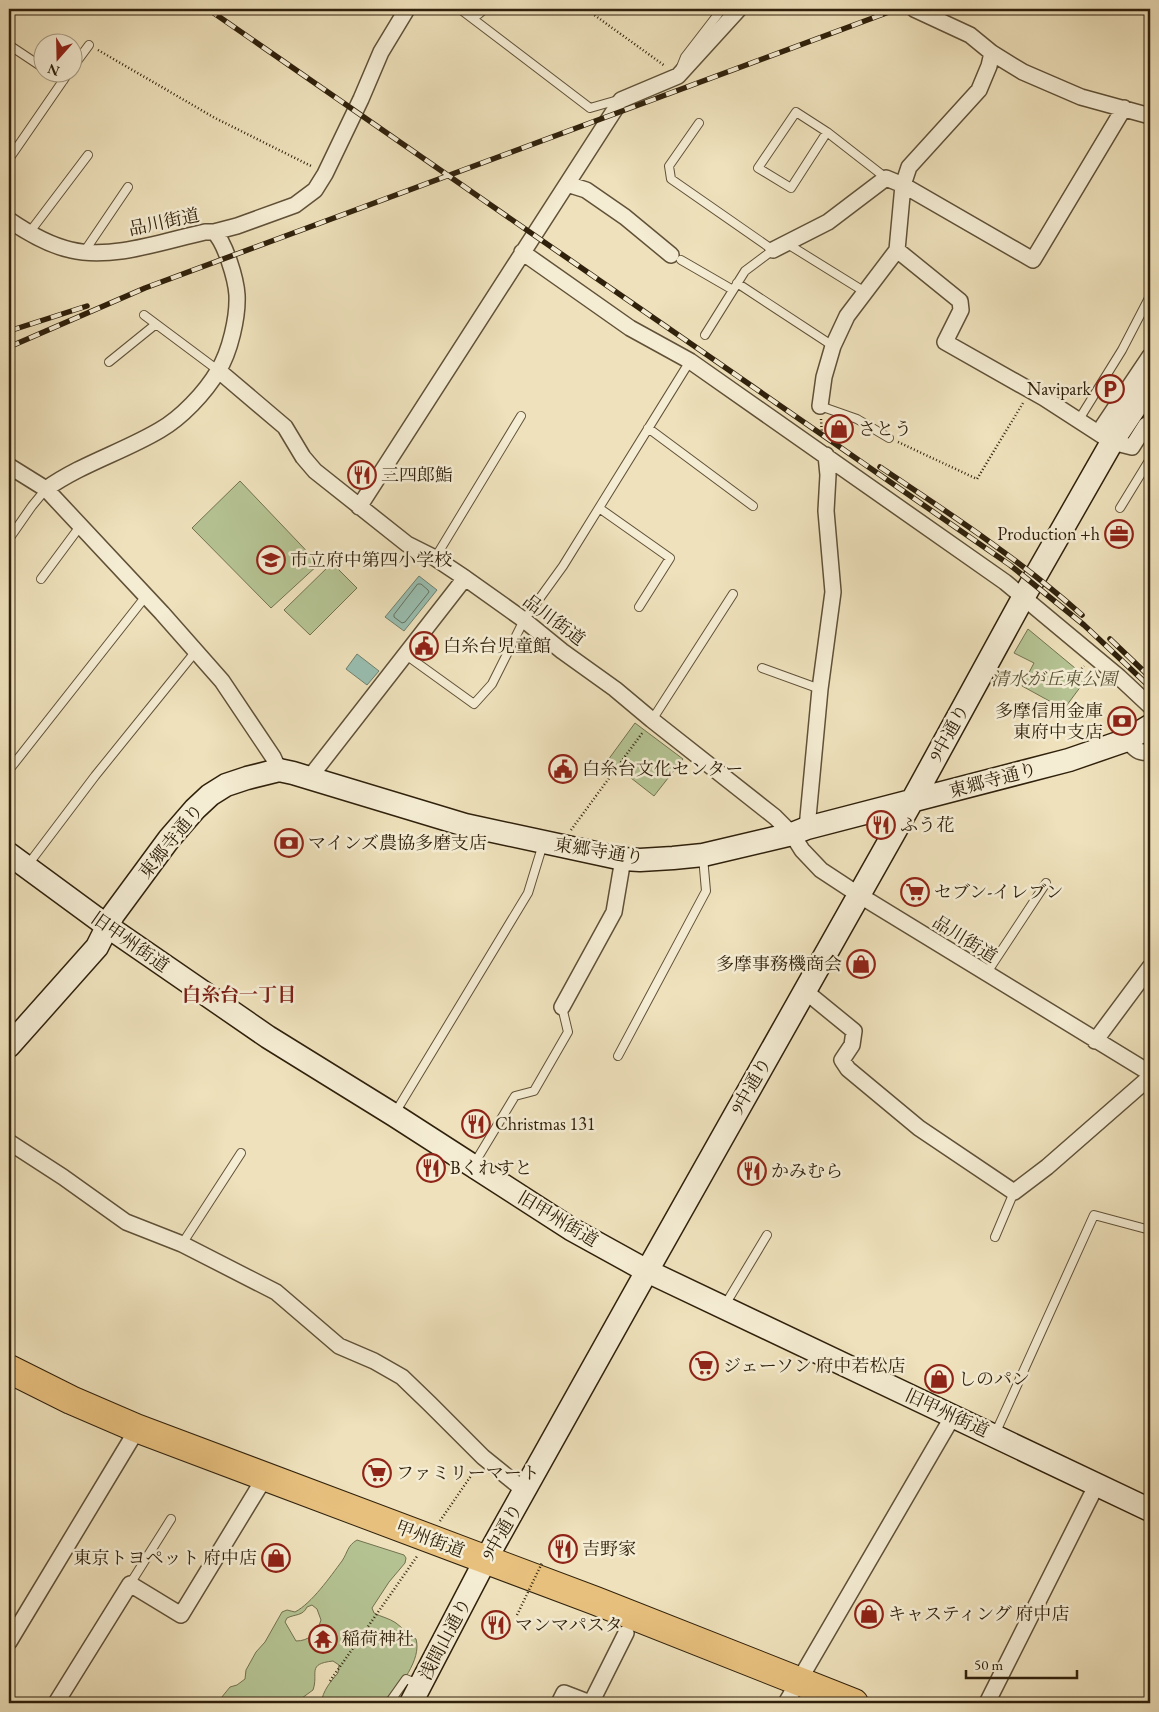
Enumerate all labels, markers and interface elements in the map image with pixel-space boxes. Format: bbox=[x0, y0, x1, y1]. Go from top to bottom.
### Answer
north arrow bbox=[32, 32, 82, 82]
text: N bbox=[45, 60, 62, 81]
street label: 品川街道 bbox=[126, 203, 202, 240]
parking icon: Navipark bbox=[1095, 374, 1125, 404]
place label: Navipark bbox=[1027, 377, 1092, 400]
shop icon: さとう bbox=[824, 414, 854, 444]
place label: さとう bbox=[858, 417, 912, 440]
restaurant icon: 三四郎鮨 bbox=[347, 460, 377, 490]
place label: 三四郎鮨 bbox=[381, 463, 453, 486]
office icon: Production +h bbox=[1104, 519, 1134, 549]
place label: Production +h bbox=[997, 522, 1100, 545]
school or university icon: 市立府中第四小学校 bbox=[256, 545, 286, 575]
place label: 市立府中第四小学校 bbox=[290, 548, 452, 571]
street label: 品川街道 bbox=[519, 589, 590, 650]
public building icon: 白糸台児童館 bbox=[409, 631, 439, 661]
place label: 白糸台児童館 bbox=[443, 634, 551, 657]
park label: 清水が丘東公園 bbox=[991, 667, 1120, 690]
place label: 多摩信用金庫 東府中支店 bbox=[995, 699, 1103, 743]
street label: 9中通り bbox=[923, 700, 974, 766]
bank icon: 多摩信用金庫 東府中支店 bbox=[1107, 706, 1137, 736]
public building icon: 白糸台文化センター bbox=[548, 754, 578, 784]
place label: 白糸台文化センター bbox=[582, 757, 743, 780]
street label: 東郷寺通り bbox=[946, 757, 1039, 802]
street label: 東郷寺通り bbox=[133, 798, 208, 883]
restaurant icon: ふう花 bbox=[866, 810, 896, 840]
place label: ふう花 bbox=[900, 813, 954, 836]
bank icon: マインズ農協多磨支店 bbox=[274, 828, 304, 858]
place label: マインズ農協多磨支店 bbox=[308, 831, 487, 854]
street label: 東郷寺通り bbox=[553, 832, 645, 869]
supermarket icon: セブン-イレブン bbox=[900, 877, 930, 907]
place label: セブン-イレブン bbox=[934, 880, 1064, 903]
street label: 旧甲州街道 bbox=[87, 906, 174, 977]
street label: 品川街道 bbox=[929, 910, 1002, 967]
shop icon: 多摩事務機商会 bbox=[846, 949, 876, 979]
place label: 多摩事務機商会 bbox=[716, 952, 842, 975]
district label: 白糸台一丁目 bbox=[182, 982, 296, 1007]
street label: 9中通り bbox=[725, 1053, 776, 1119]
restaurant icon: Christmas 131 bbox=[461, 1109, 491, 1139]
place label: Christmas 131 bbox=[495, 1112, 595, 1135]
restaurant icon: Bくれすと bbox=[416, 1153, 446, 1183]
place label: Bくれすと bbox=[450, 1156, 533, 1179]
restaurant icon: かみむら bbox=[737, 1156, 767, 1186]
place label: かみむら bbox=[771, 1159, 843, 1182]
street label: 旧甲州街道 bbox=[514, 1186, 603, 1252]
supermarket icon: ジェーソン 府中若松店 bbox=[689, 1351, 719, 1381]
place label: ジェーソン 府中若松店 bbox=[723, 1354, 906, 1377]
shop icon: しのパン bbox=[924, 1364, 954, 1394]
place label: しのパン bbox=[958, 1367, 1030, 1390]
street label: 旧甲州街道 bbox=[902, 1383, 993, 1442]
supermarket icon: ファミリーマート bbox=[362, 1458, 392, 1488]
place label: ファミリーマート bbox=[396, 1461, 540, 1484]
street label: 9中通り bbox=[476, 1499, 527, 1565]
street label: 甲州街道 bbox=[392, 1515, 468, 1562]
restaurant icon: 吉野家 bbox=[548, 1534, 578, 1564]
place label: 吉野家 bbox=[582, 1537, 636, 1560]
shop icon: 東京トヨペット 府中店 bbox=[261, 1543, 291, 1573]
place label: 東京トヨペット 府中店 bbox=[73, 1546, 257, 1569]
street label: 浅間山通り bbox=[413, 1594, 476, 1684]
shop icon: キャスティング 府中店 bbox=[854, 1599, 884, 1629]
place label: キャスティング 府中店 bbox=[888, 1602, 1069, 1625]
restaurant icon: マンマパスタ bbox=[481, 1610, 511, 1640]
place label: マンマパスタ bbox=[515, 1613, 623, 1636]
temple icon: 稲荷神社 bbox=[308, 1624, 338, 1654]
place label: 稲荷神社 bbox=[342, 1627, 414, 1650]
scale bar bbox=[966, 1647, 1078, 1679]
text: 50 m bbox=[974, 1655, 1003, 1674]

